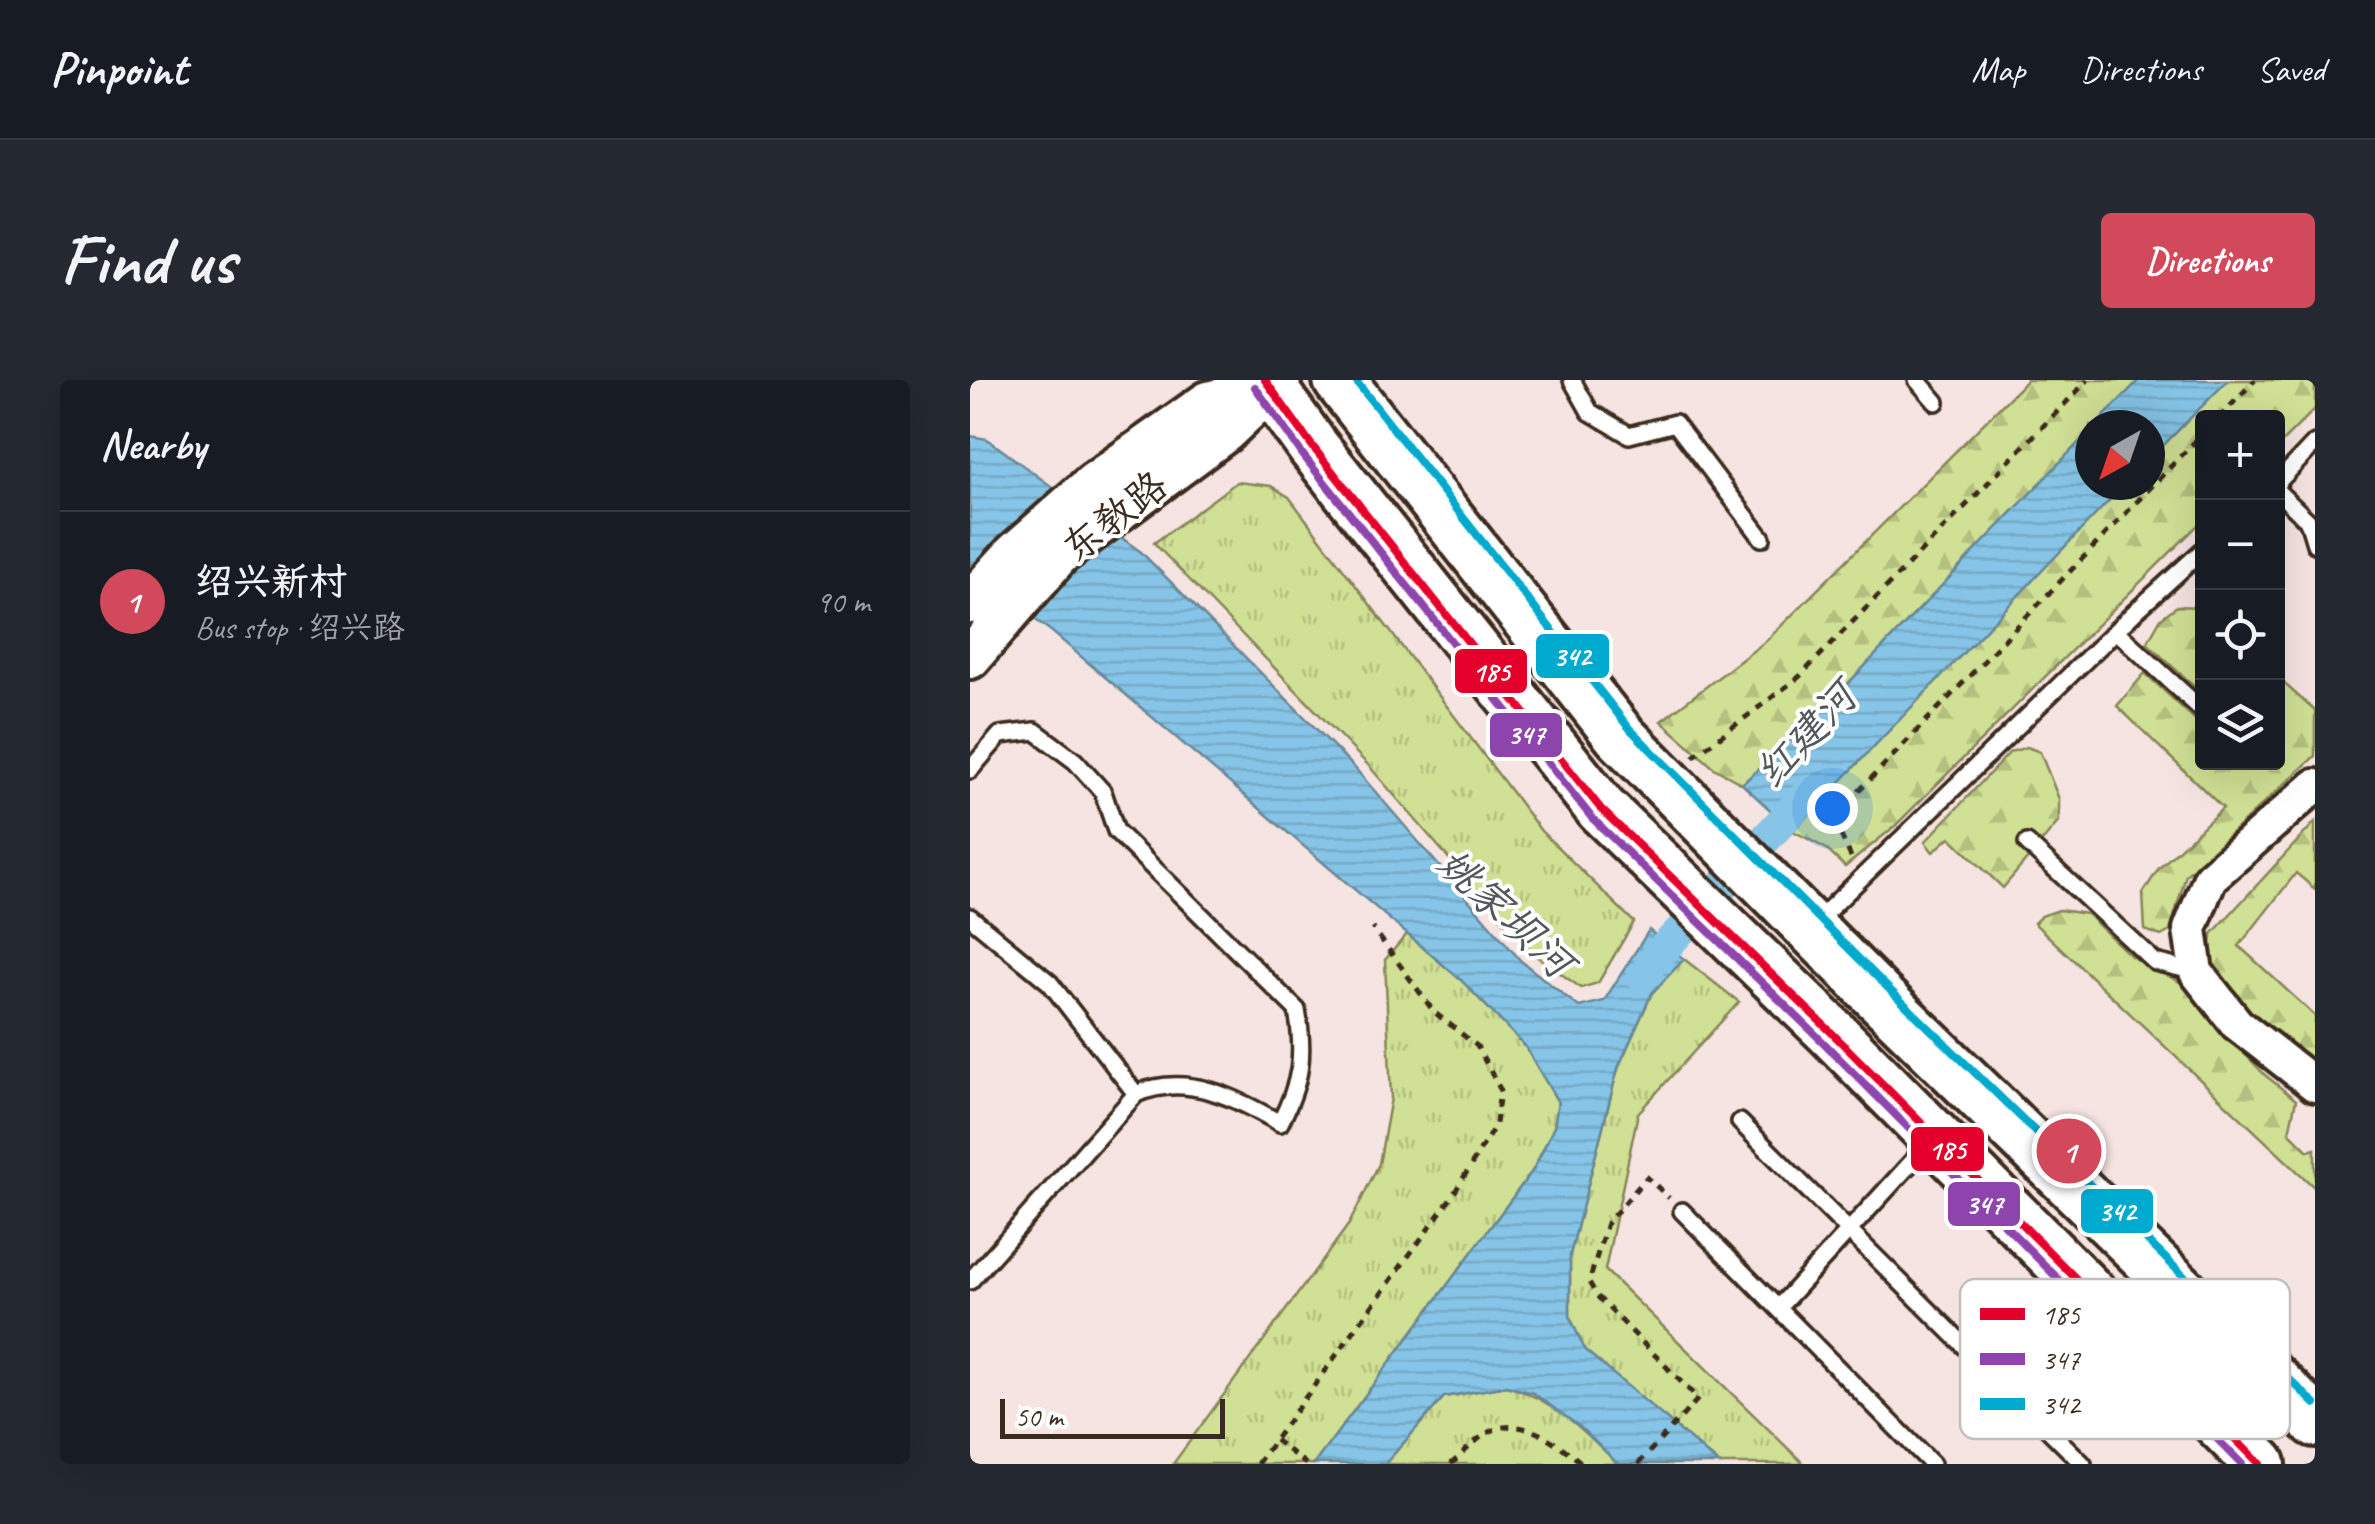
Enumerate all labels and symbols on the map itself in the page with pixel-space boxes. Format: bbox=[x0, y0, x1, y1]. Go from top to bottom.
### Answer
north arrow bbox=[2075, 410, 2165, 500]
street label: 东教路 bbox=[1052, 460, 1177, 573]
line badge: 342 bbox=[1534, 632, 1611, 680]
text: 342 bbox=[1553, 639, 1593, 674]
line badge: 185 bbox=[1453, 647, 1529, 695]
text: 185 bbox=[1472, 654, 1513, 689]
water label: 红建河 bbox=[1744, 666, 1873, 799]
line badge: 347 bbox=[1488, 711, 1564, 759]
text: 347 bbox=[1507, 717, 1547, 752]
your location bbox=[1807, 783, 1858, 834]
water label: 姚家坝河 bbox=[1425, 836, 1589, 994]
pin: 1 bbox=[2036, 1114, 2102, 1188]
line badge: 185 bbox=[1909, 1125, 1986, 1173]
text: 185 bbox=[1928, 1132, 1969, 1167]
line badge: 347 bbox=[1946, 1180, 2022, 1228]
text: 347 bbox=[1965, 1187, 2005, 1222]
line badge: 342 bbox=[2079, 1187, 2155, 1235]
text: 342 bbox=[2098, 1194, 2138, 1229]
legend bbox=[1960, 1279, 2290, 1439]
text: 185 bbox=[2042, 1297, 2081, 1332]
text: 347 bbox=[2042, 1342, 2081, 1377]
text: 342 bbox=[2042, 1387, 2082, 1422]
scale bar bbox=[1000, 1394, 1225, 1438]

